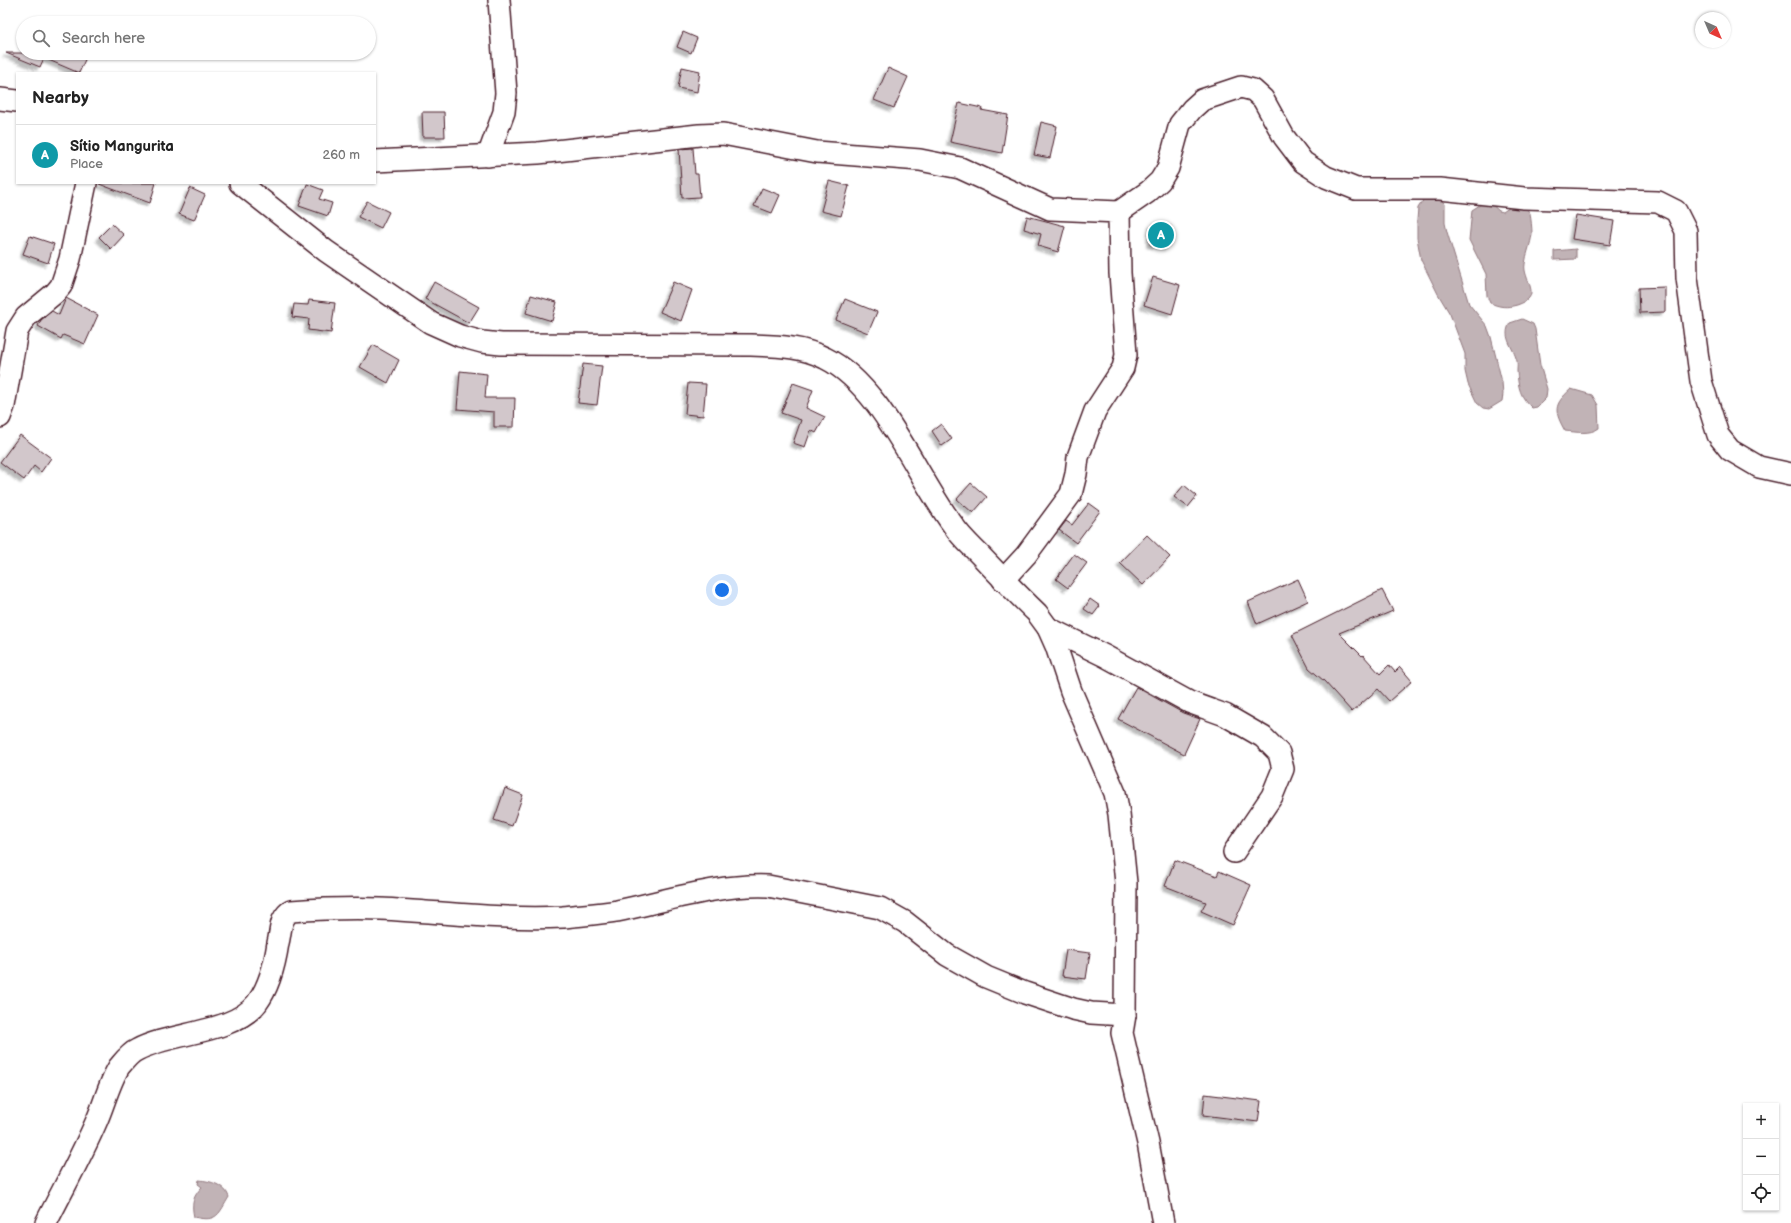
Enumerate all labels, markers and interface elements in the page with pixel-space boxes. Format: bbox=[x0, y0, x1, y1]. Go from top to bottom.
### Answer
north arrow bbox=[1695, 12, 1731, 48]
search box bbox=[16, 16, 376, 60]
icon: search bbox=[30, 27, 52, 49]
text: Search here bbox=[62, 29, 145, 48]
text: Nearby bbox=[32, 88, 89, 108]
text: Sítio Mangurita bbox=[70, 137, 174, 156]
text: A bbox=[41, 147, 49, 163]
text: 260 m bbox=[322, 147, 360, 163]
text: Place bbox=[70, 156, 103, 172]
pin: A bbox=[1148, 220, 1174, 250]
your location bbox=[712, 580, 732, 600]
map controls bbox=[1743, 1103, 1779, 1211]
button: + bbox=[1743, 1103, 1779, 1139]
button: − bbox=[1743, 1139, 1779, 1175]
button: locate bbox=[1743, 1175, 1779, 1211]

